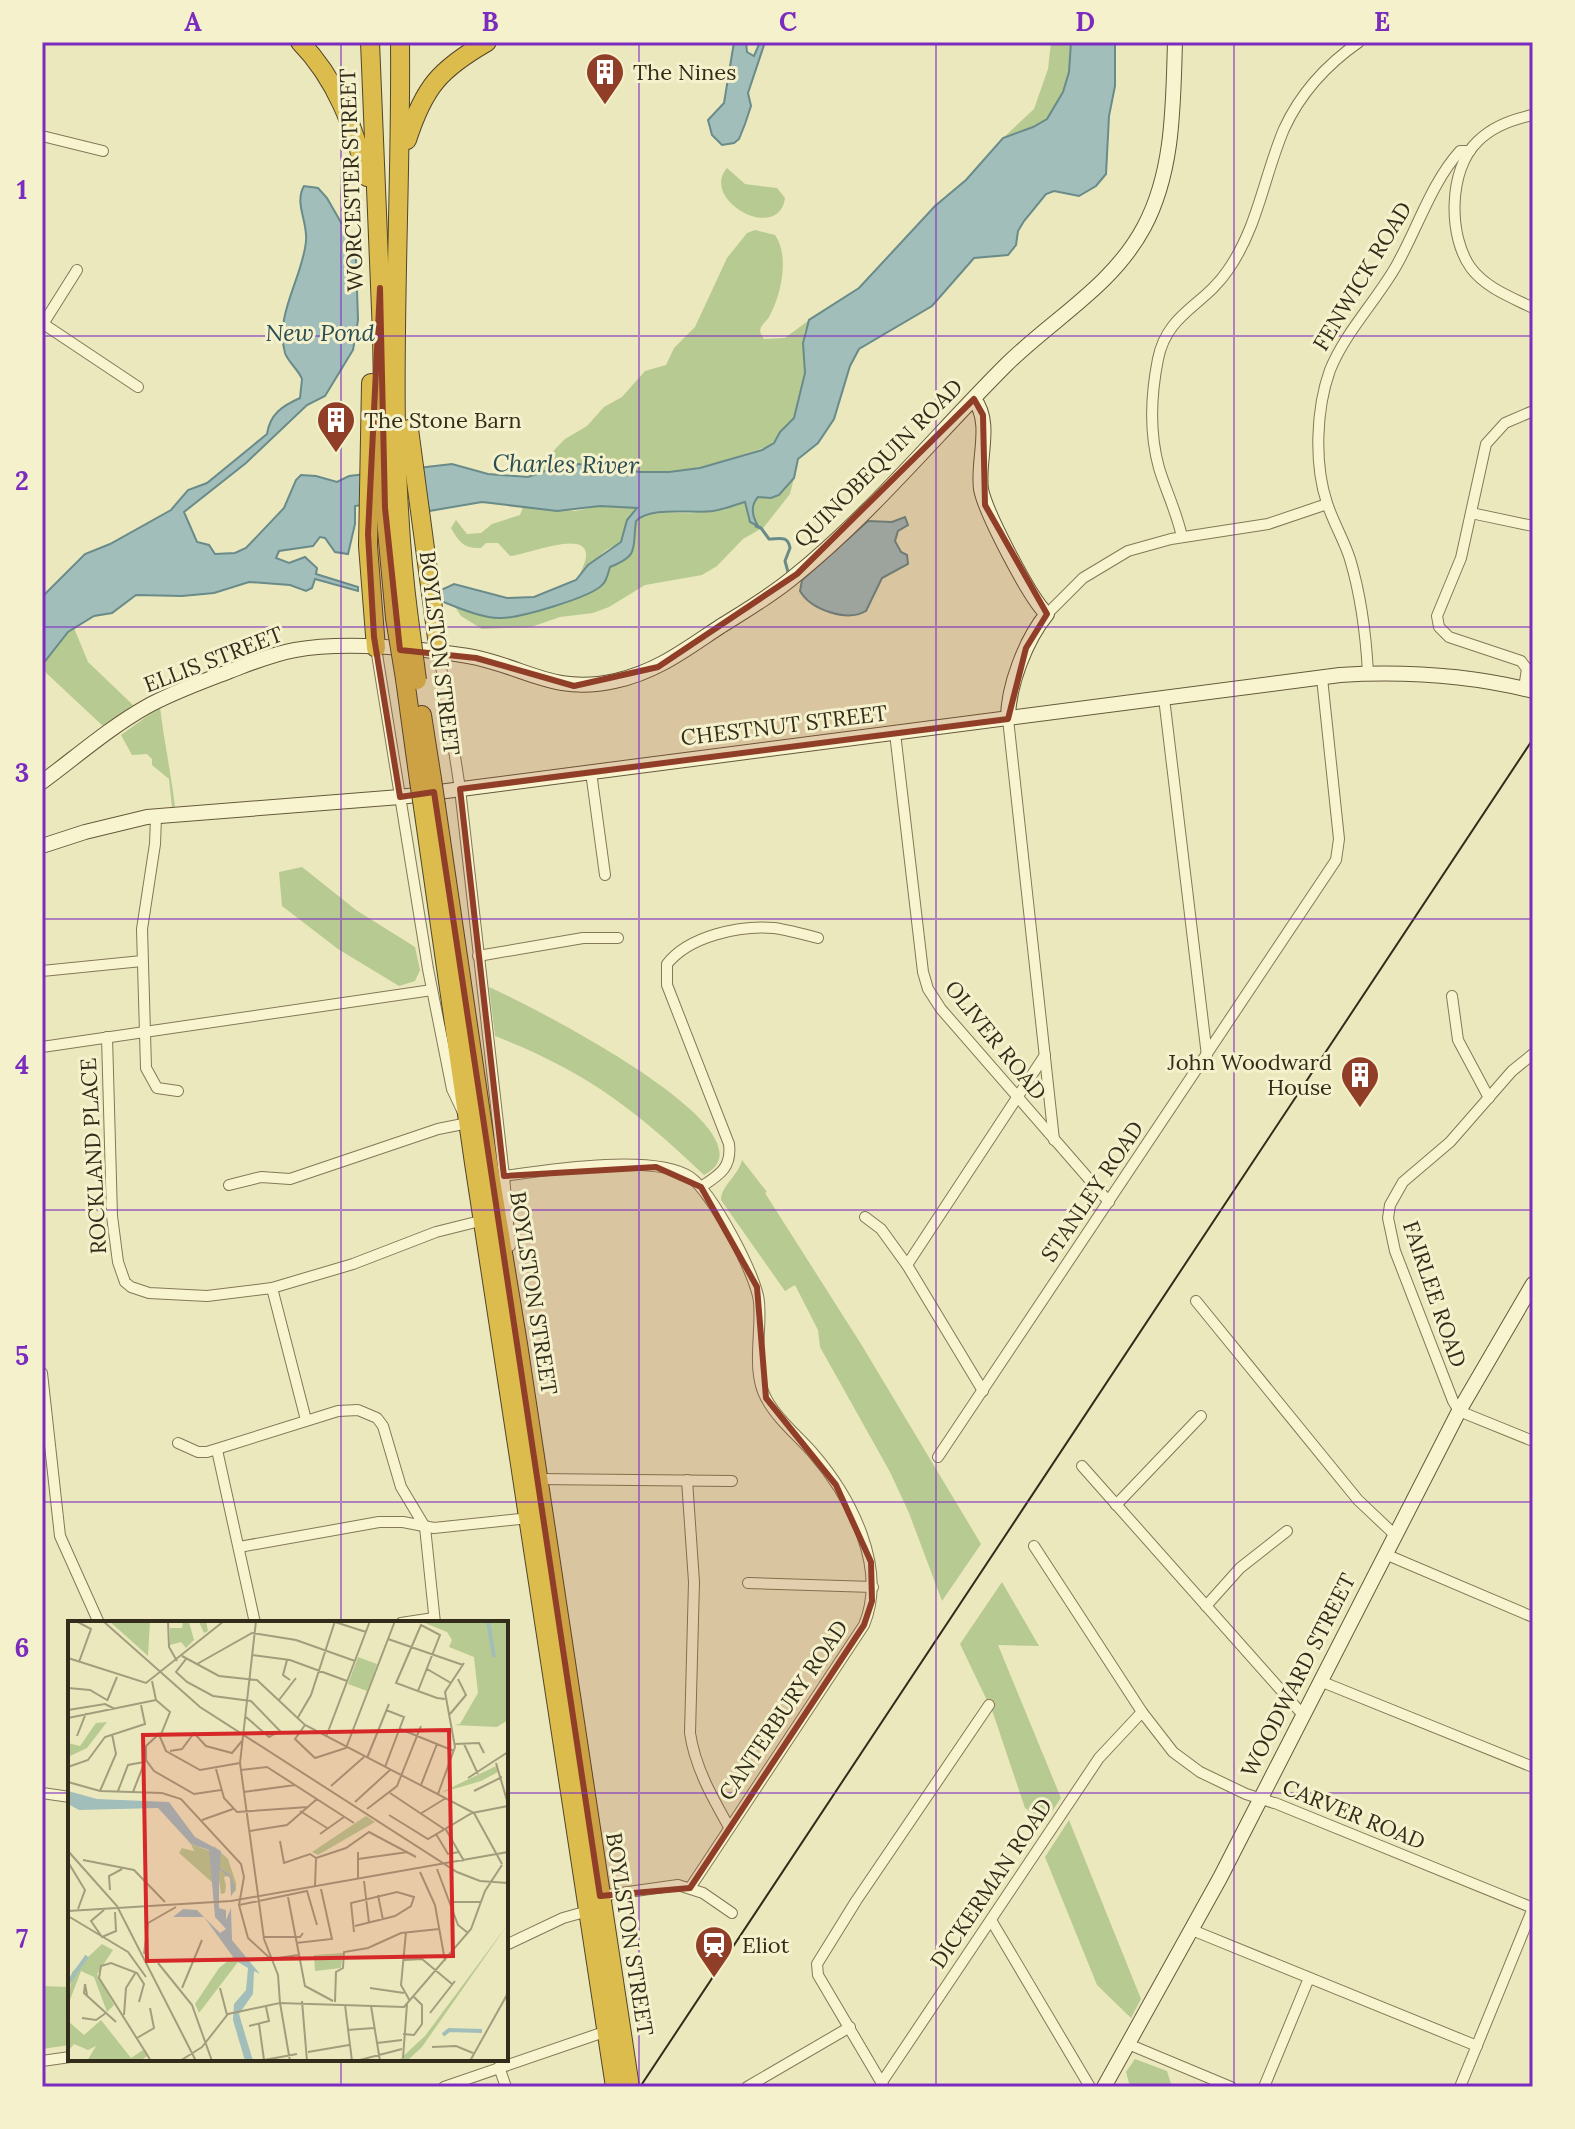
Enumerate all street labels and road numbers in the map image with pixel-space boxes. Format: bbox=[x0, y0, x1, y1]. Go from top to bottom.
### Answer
street label: WORCESTER STREET bbox=[333, 68, 369, 292]
street label: FENWICK ROAD bbox=[1306, 196, 1418, 356]
street label: QUINOBEQUIN ROAD bbox=[788, 373, 968, 553]
street label: BOYLSTON STREET bbox=[414, 549, 466, 757]
street label: ELLIS STREET bbox=[140, 620, 286, 698]
street label: CHESTNUT STREET bbox=[679, 698, 889, 752]
street label: OLIVER ROAD bbox=[939, 974, 1053, 1106]
street label: ROCKLAND PLACE bbox=[74, 1057, 112, 1255]
street label: STANLEY ROAD bbox=[1035, 1115, 1149, 1267]
street label: BOYLSTON STREET bbox=[504, 1189, 564, 1397]
street label: FAIRLEE ROAD bbox=[1397, 1217, 1473, 1371]
street label: WOODWARD STREET bbox=[1234, 1568, 1362, 1782]
street label: CANTERBURY ROAD bbox=[712, 1614, 854, 1806]
street label: CARVER ROAD bbox=[1279, 1773, 1429, 1855]
street label: DICKERMAN ROAD bbox=[924, 1793, 1058, 1973]
street label: BOYLSTON STREET bbox=[600, 1830, 660, 2038]

